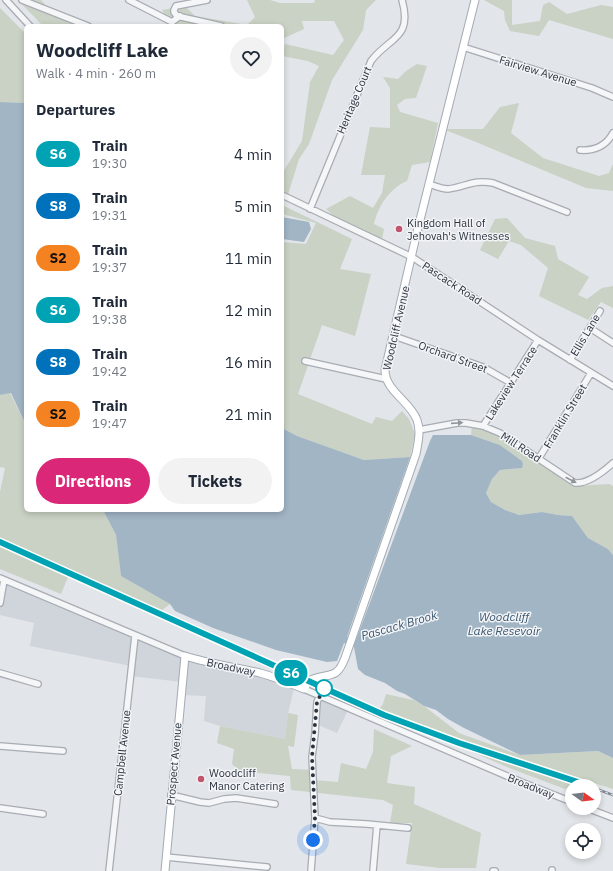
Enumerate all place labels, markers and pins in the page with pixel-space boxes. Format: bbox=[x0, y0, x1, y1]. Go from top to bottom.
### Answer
place label: Kingdom Hall of Jehovah's Witnesses bbox=[407, 216, 510, 243]
marker: Kingdom Hall of Jehovah's Witnesses bbox=[394, 224, 404, 234]
unlabelled marker bbox=[315, 679, 333, 697]
place label: Woodcliff Manor Catering bbox=[209, 766, 284, 793]
marker: Woodcliff Manor Catering bbox=[196, 774, 206, 784]

